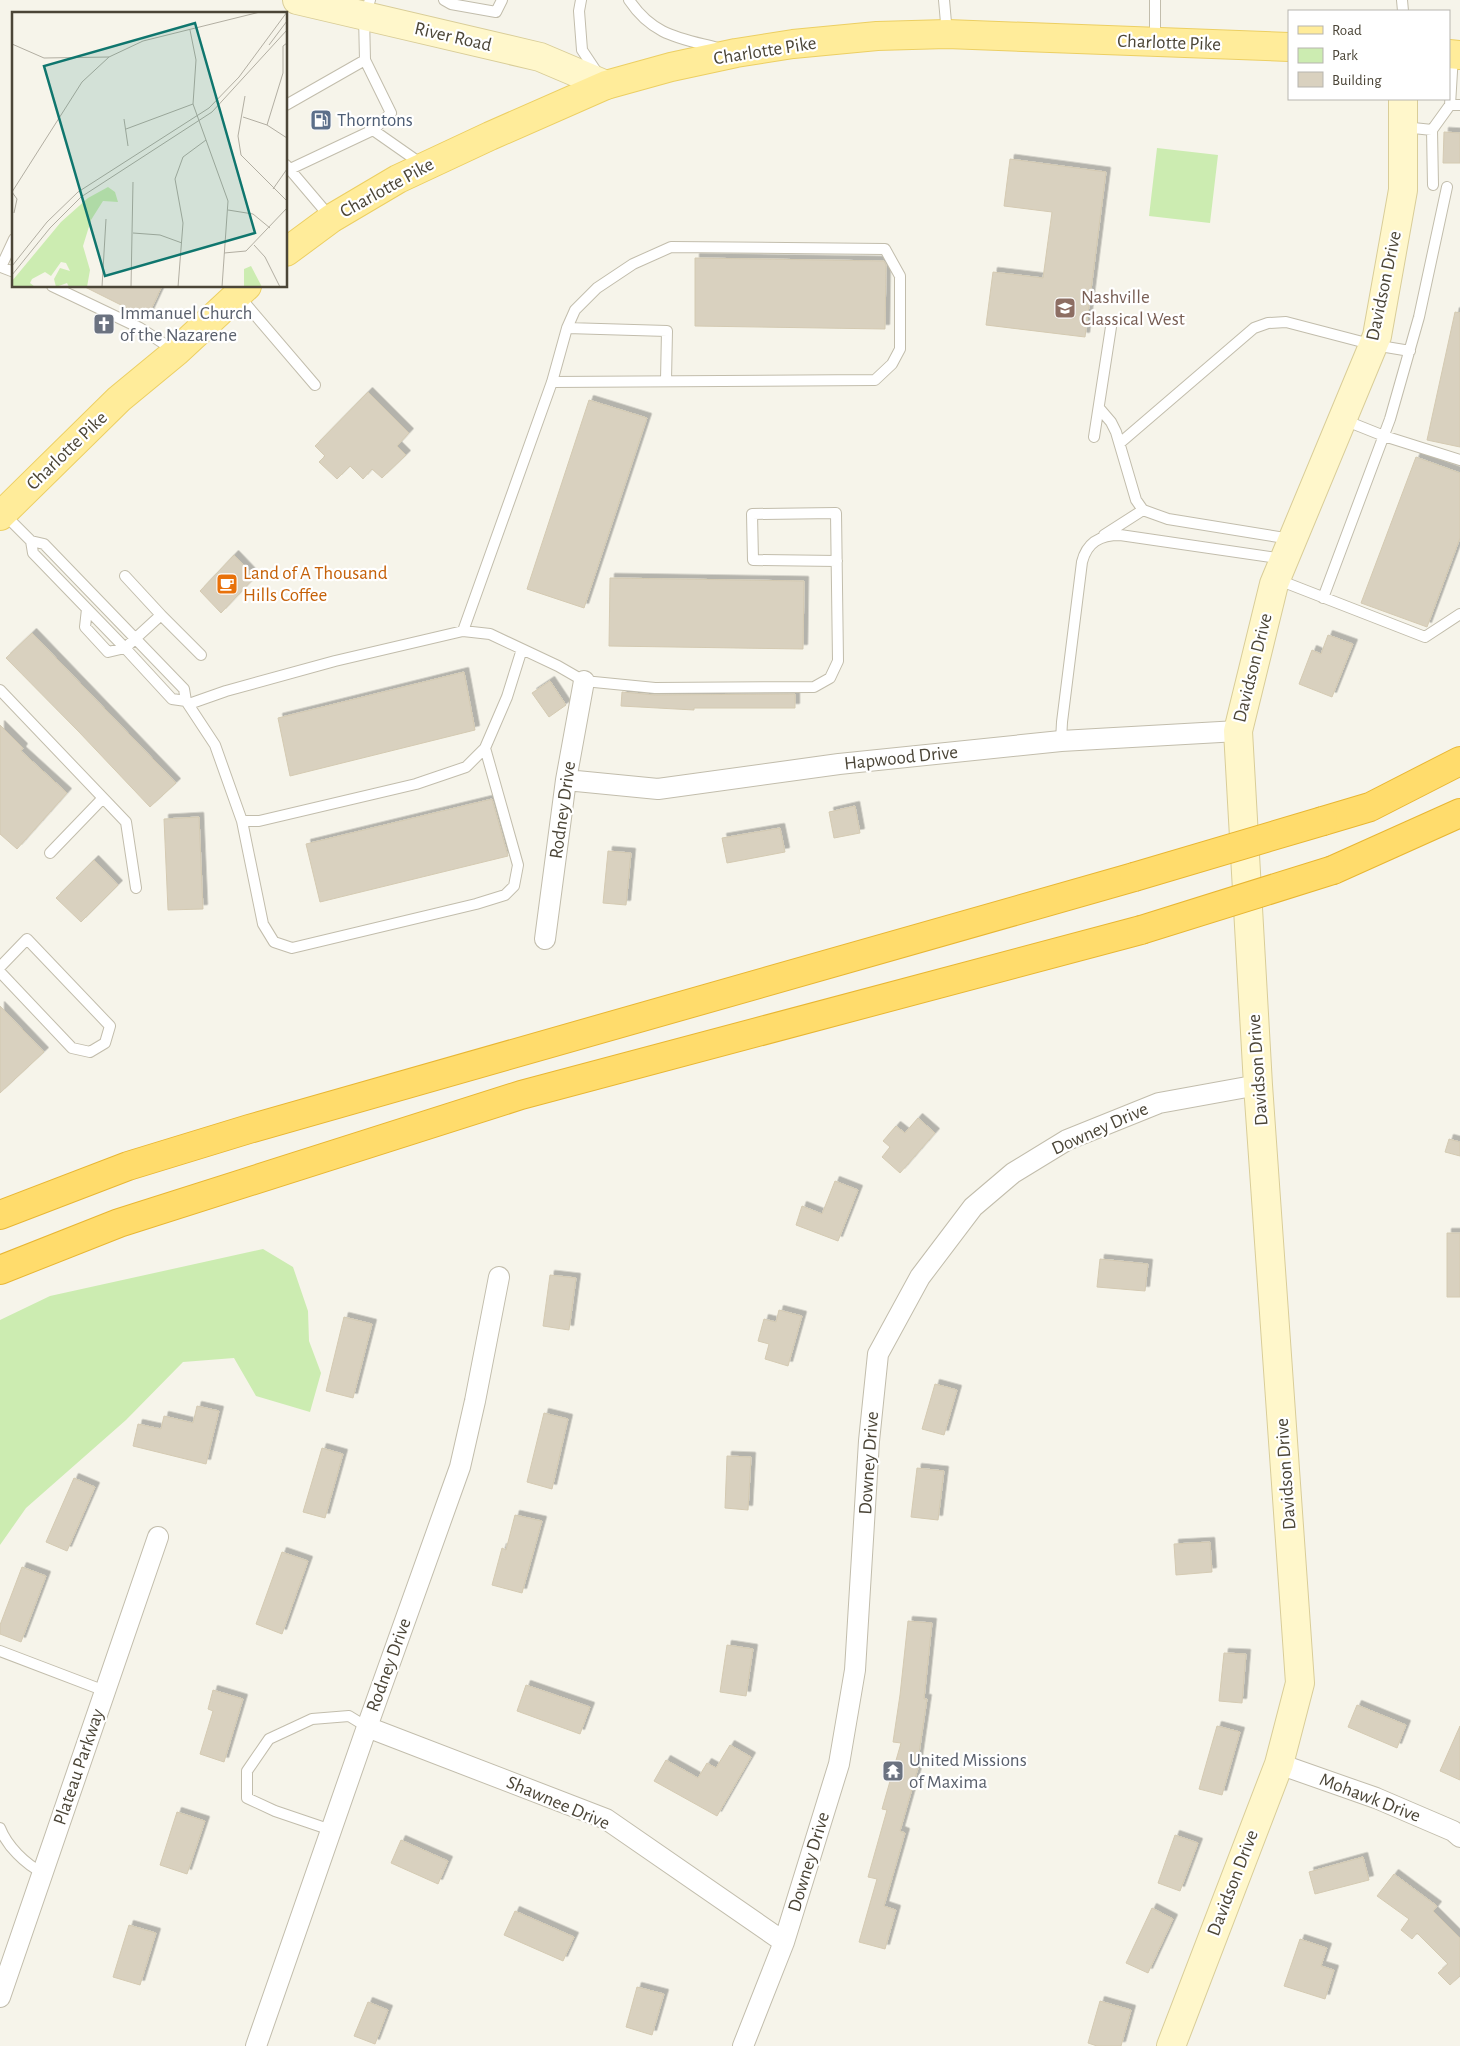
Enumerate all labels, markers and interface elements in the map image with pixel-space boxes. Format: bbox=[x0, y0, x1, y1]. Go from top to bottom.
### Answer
legend bbox=[1288, 10, 1450, 100]
inset map bbox=[12, 12, 288, 288]
street label: River Road bbox=[413, 19, 494, 55]
text: Road bbox=[1332, 23, 1362, 38]
street label: Charlotte Pike bbox=[1117, 32, 1221, 54]
street label: Charlotte Pike bbox=[712, 33, 818, 69]
text: Park bbox=[1332, 48, 1358, 63]
text: Building bbox=[1332, 73, 1382, 88]
fuel station icon: Thorntons bbox=[309, 108, 333, 132]
place label: Thorntons bbox=[337, 111, 413, 130]
street label: Charlotte Pike bbox=[337, 155, 437, 221]
street label: Davidson Drive bbox=[1363, 229, 1405, 343]
place label: Nashville Classical West bbox=[1081, 288, 1185, 329]
school or university icon: Nashville Classical West bbox=[1053, 296, 1077, 320]
place label: Immanuel Church of the Nazarene bbox=[120, 304, 252, 345]
church icon: Immanuel Church of the Nazarene bbox=[92, 312, 116, 336]
street label: Charlotte Pike bbox=[23, 408, 111, 494]
place label: Land of A Thousand Hills Coffee bbox=[243, 564, 388, 605]
cafe icon: Land of A Thousand Hills Coffee bbox=[215, 572, 239, 596]
street label: Davidson Drive bbox=[1230, 611, 1276, 725]
street label: Hapwood Drive bbox=[843, 743, 959, 773]
street label: Rodney Drive bbox=[547, 760, 579, 860]
street label: Davidson Drive bbox=[1245, 1014, 1271, 1126]
street label: Downey Drive bbox=[1049, 1099, 1151, 1159]
street label: Downey Drive bbox=[856, 1411, 882, 1515]
street label: Davidson Drive bbox=[1273, 1418, 1299, 1530]
street label: Rodney Drive bbox=[363, 1616, 415, 1714]
street label: Plateau Parkway bbox=[50, 1706, 108, 1828]
place label: United Missions of Maxima bbox=[909, 1751, 1027, 1792]
temple icon: United Missions of Maxima bbox=[881, 1759, 905, 1783]
street label: Mohawk Drive bbox=[1317, 1770, 1423, 1826]
street label: Shawnee Drive bbox=[504, 1773, 612, 1833]
street label: Downey Drive bbox=[785, 1810, 833, 1914]
street label: Davidson Drive bbox=[1204, 1827, 1262, 1939]

